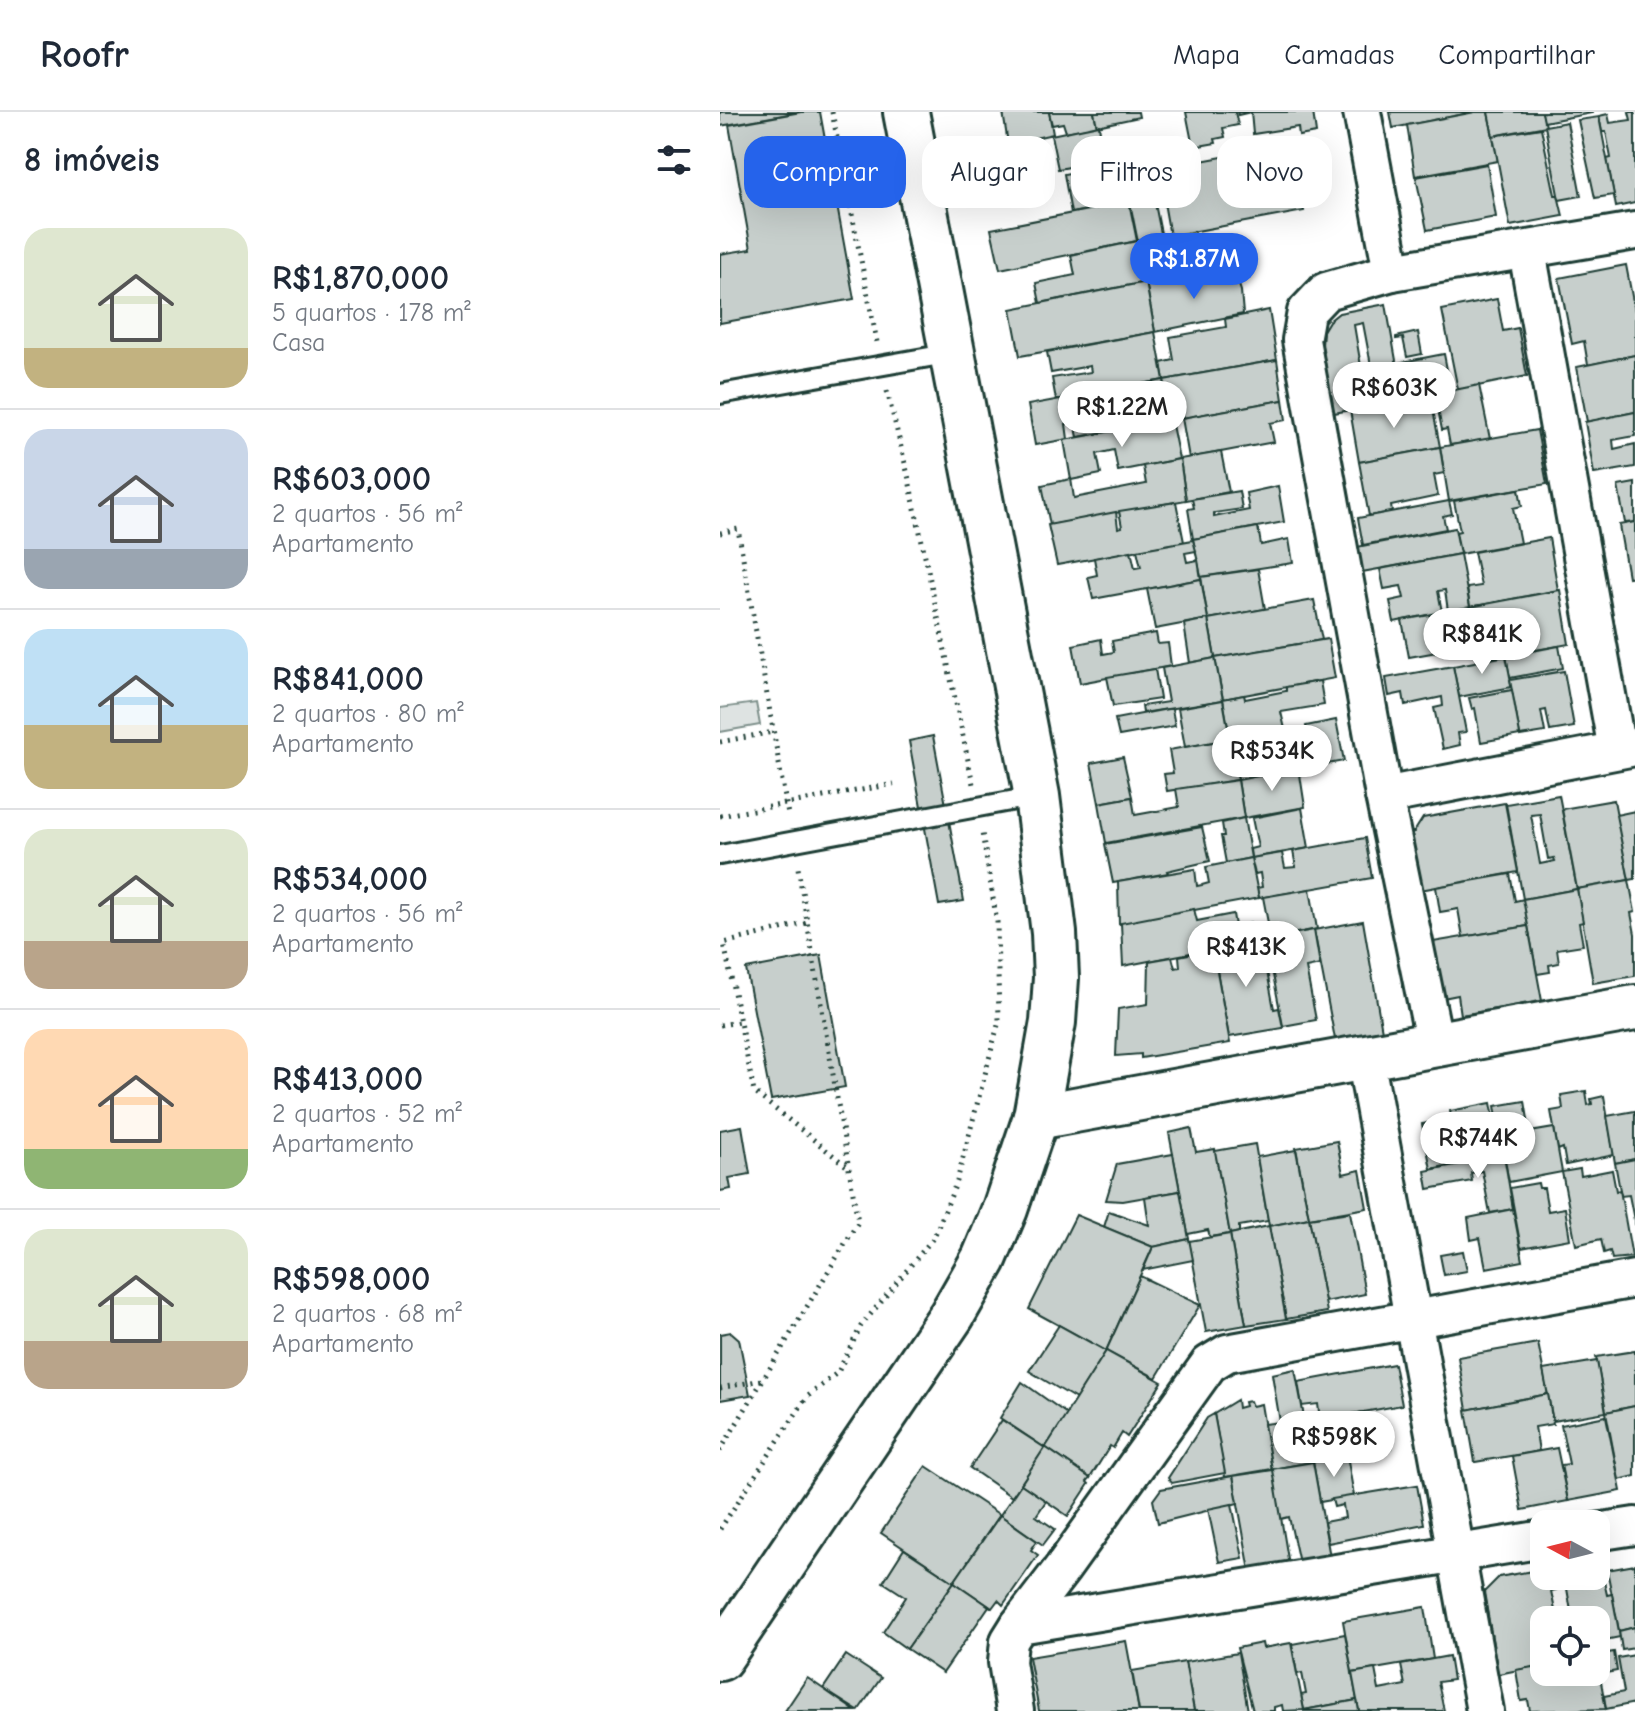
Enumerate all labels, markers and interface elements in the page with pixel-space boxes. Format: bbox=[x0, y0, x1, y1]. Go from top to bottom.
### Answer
text: Roofr bbox=[40, 33, 129, 77]
text: Mapa bbox=[1173, 39, 1240, 71]
text: Camadas bbox=[1284, 39, 1394, 71]
text: Compartilhar bbox=[1438, 39, 1595, 71]
chip: Comprar bbox=[744, 136, 906, 208]
chip: Alugar bbox=[922, 136, 1055, 208]
chip: Filtros bbox=[1071, 136, 1201, 208]
chip: Novo bbox=[1217, 136, 1332, 208]
icon: filters bbox=[652, 138, 696, 182]
text: 8 imóveis bbox=[24, 140, 160, 180]
pin: R$1.87M bbox=[1120, 233, 1268, 301]
text: R$1.87M bbox=[1148, 244, 1240, 274]
text: R$1,870,000 bbox=[272, 258, 449, 298]
icon: home bbox=[88, 260, 184, 356]
text: 5 quartos · 178 m² bbox=[272, 298, 471, 328]
text: Casa bbox=[272, 328, 326, 358]
pin: R$603K bbox=[1329, 362, 1459, 430]
text: R$603K bbox=[1351, 373, 1437, 403]
pin: R$1.22M bbox=[1048, 381, 1196, 449]
text: R$1.22M bbox=[1076, 392, 1168, 422]
text: R$603,000 bbox=[272, 459, 431, 499]
icon: home bbox=[88, 461, 184, 557]
text: 2 quartos · 56 m² bbox=[272, 499, 463, 529]
text: Apartamento bbox=[272, 529, 414, 559]
pin: R$841K bbox=[1417, 608, 1547, 676]
text: R$841K bbox=[1441, 619, 1523, 649]
text: R$841,000 bbox=[272, 659, 424, 699]
icon: home bbox=[88, 661, 184, 757]
text: 2 quartos · 80 m² bbox=[272, 699, 464, 729]
pin: R$534K bbox=[1207, 725, 1337, 793]
text: Apartamento bbox=[272, 729, 414, 759]
text: R$534K bbox=[1230, 736, 1314, 766]
text: R$534,000 bbox=[272, 859, 428, 899]
icon: home bbox=[88, 861, 184, 957]
text: 2 quartos · 56 m² bbox=[272, 899, 463, 929]
pin: R$413K bbox=[1181, 921, 1311, 989]
text: Apartamento bbox=[272, 929, 414, 959]
text: R$413K bbox=[1206, 932, 1286, 962]
text: R$413,000 bbox=[272, 1059, 423, 1099]
icon: home bbox=[88, 1061, 184, 1157]
text: 2 quartos · 52 m² bbox=[272, 1099, 462, 1129]
pin: R$744K bbox=[1413, 1112, 1543, 1180]
text: R$744K bbox=[1438, 1123, 1518, 1153]
text: Apartamento bbox=[272, 1129, 414, 1159]
text: R$598,000 bbox=[272, 1259, 430, 1299]
icon: home bbox=[88, 1261, 184, 1357]
text: 2 quartos · 68 m² bbox=[272, 1299, 462, 1329]
text: Apartamento bbox=[272, 1329, 414, 1359]
pin: R$598K bbox=[1269, 1411, 1399, 1479]
text: R$598K bbox=[1291, 1422, 1377, 1452]
north arrow bbox=[1530, 1510, 1610, 1590]
map controls bbox=[1530, 1510, 1610, 1686]
button: locate bbox=[1530, 1606, 1610, 1686]

